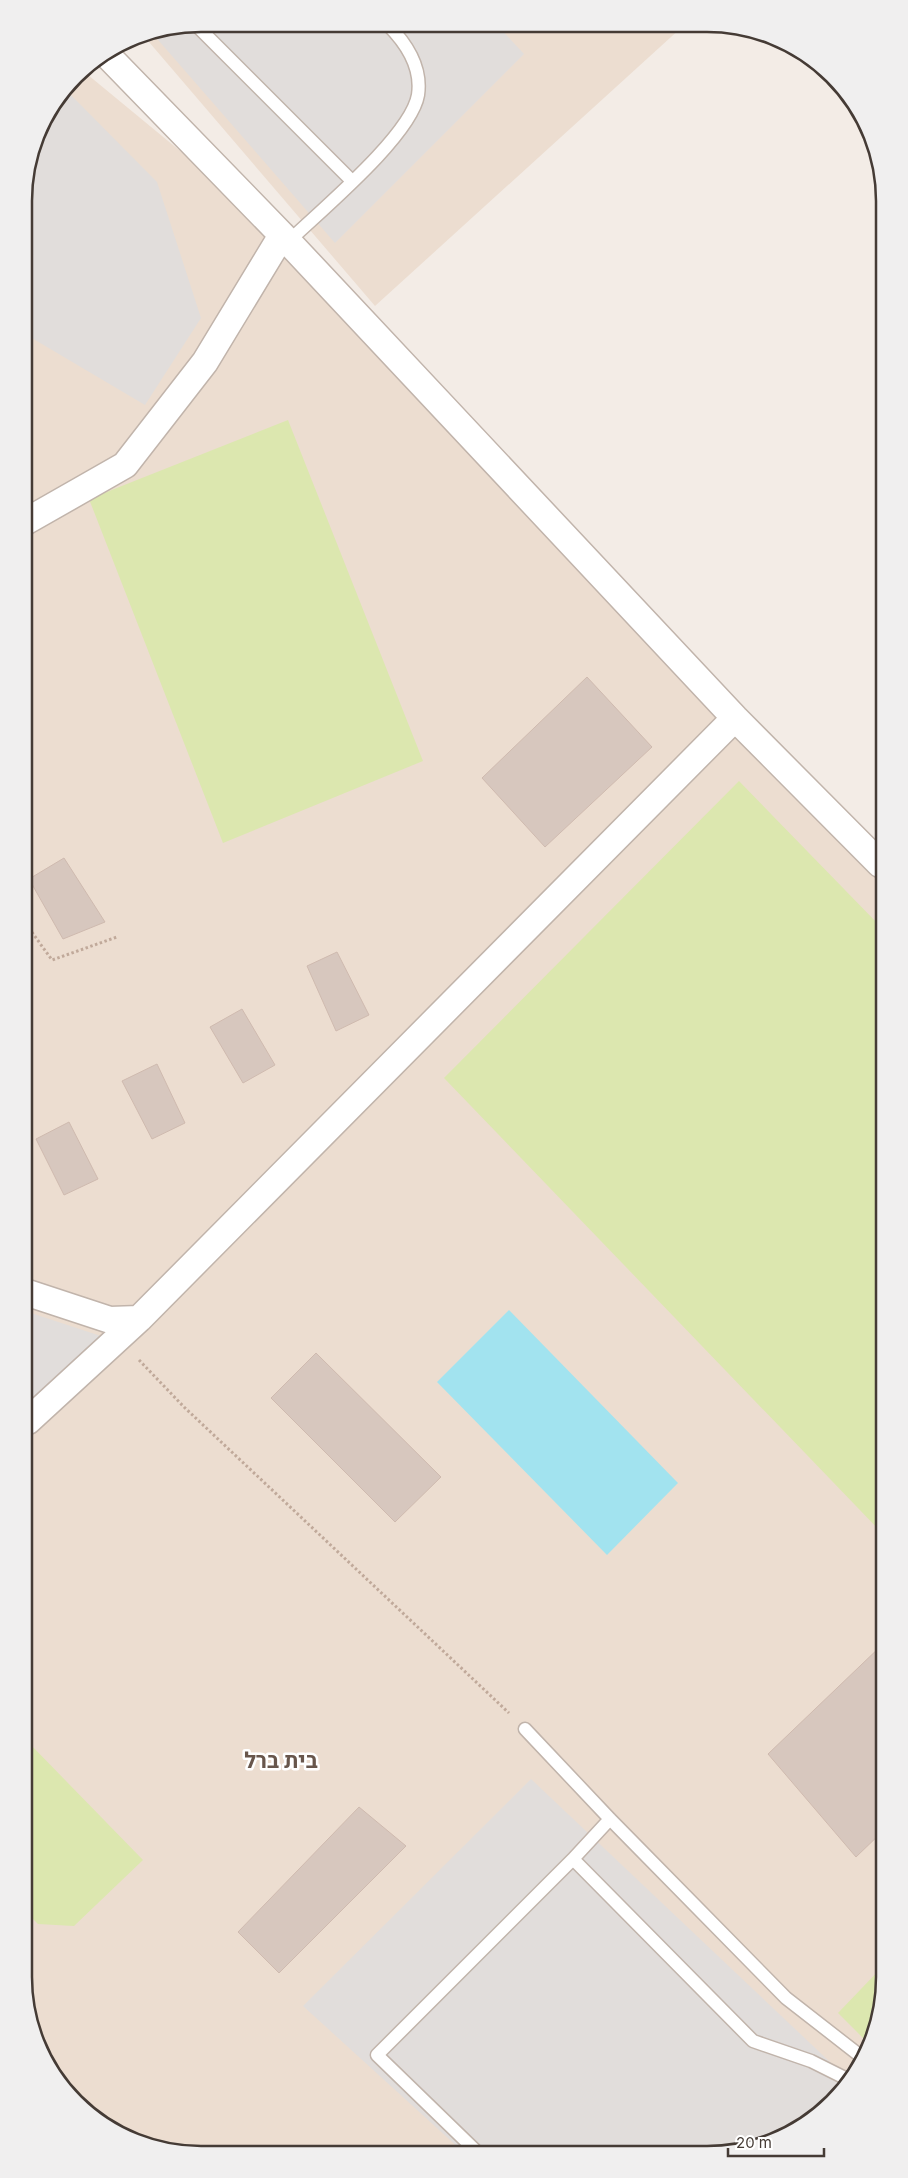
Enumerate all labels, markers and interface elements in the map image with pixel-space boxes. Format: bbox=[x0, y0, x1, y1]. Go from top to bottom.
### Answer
district label: בית ברל bbox=[244, 1747, 318, 1773]
scale bar bbox=[728, 2126, 824, 2158]
text: 20 m bbox=[736, 2133, 772, 2152]

